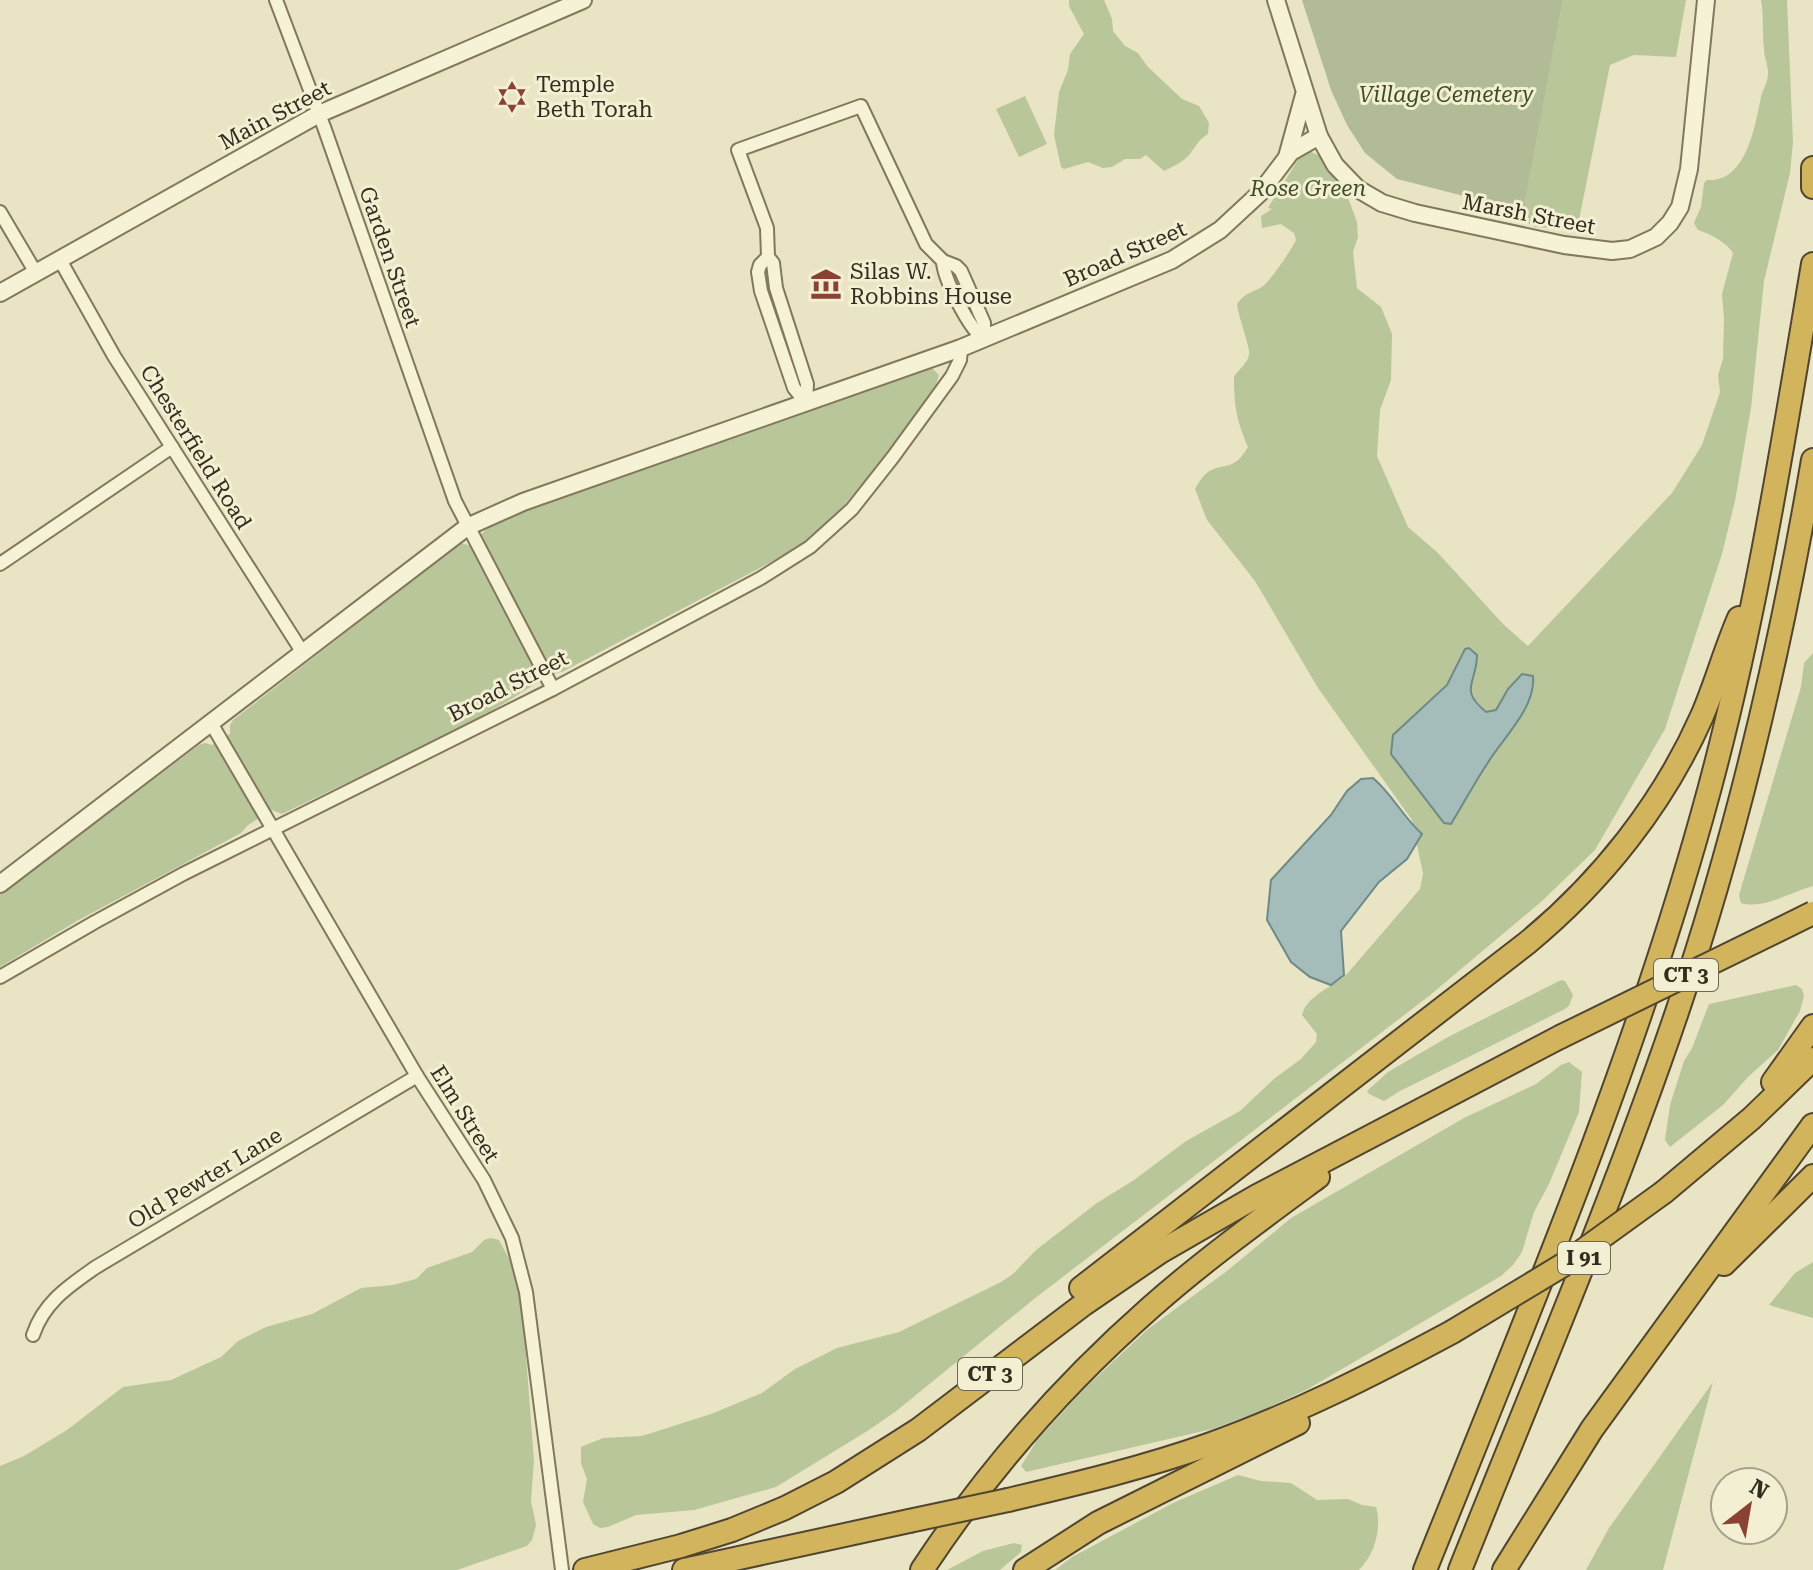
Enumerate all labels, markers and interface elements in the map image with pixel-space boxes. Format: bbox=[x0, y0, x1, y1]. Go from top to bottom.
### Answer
place label: Temple Beth Torah bbox=[536, 72, 653, 122]
street label: Main Street bbox=[215, 75, 335, 155]
synagogue icon: Temple Beth Torah bbox=[495, 80, 529, 114]
park label: Village Cemetery bbox=[1359, 82, 1534, 107]
park label: Rose Green bbox=[1249, 176, 1366, 201]
street label: Garden Street bbox=[354, 183, 426, 331]
street label: Marsh Street bbox=[1460, 189, 1598, 239]
street label: Broad Street bbox=[1060, 216, 1190, 292]
place label: Silas W. Robbins House bbox=[850, 259, 1012, 309]
museum icon: Silas W. Robbins House bbox=[809, 267, 843, 301]
street label: Chesterfield Road bbox=[135, 360, 257, 534]
street label: Broad Street bbox=[444, 645, 572, 727]
road number: CT 3 bbox=[1654, 959, 1718, 991]
street label: Elm Street bbox=[425, 1061, 505, 1167]
street label: Old Pewter Lane bbox=[124, 1122, 286, 1234]
road number: I 91 bbox=[1558, 1242, 1610, 1274]
road number: CT 3 bbox=[958, 1358, 1022, 1390]
north arrow bbox=[1709, 1466, 1789, 1546]
text: N bbox=[1745, 1474, 1773, 1504]

